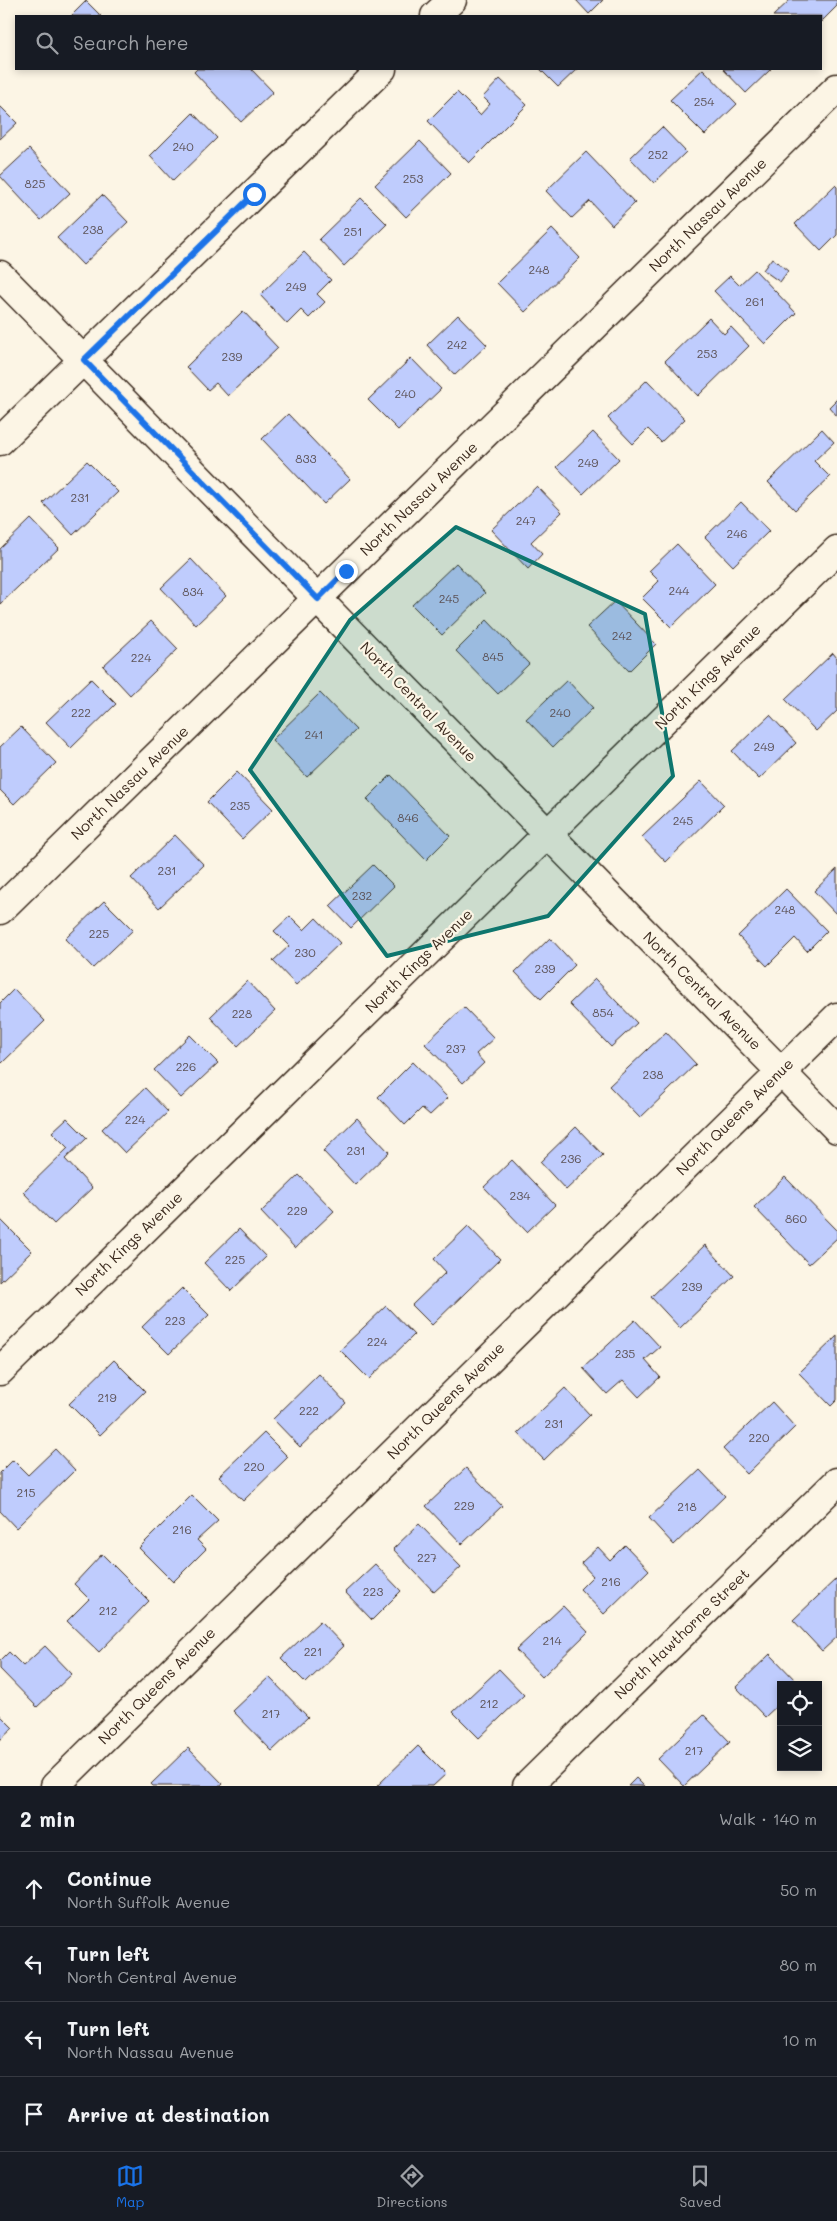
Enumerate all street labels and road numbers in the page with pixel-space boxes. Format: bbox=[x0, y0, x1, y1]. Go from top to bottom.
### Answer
street label: North Nassau Avenue bbox=[644, 153, 771, 276]
street label: North Nassau Avenue bbox=[355, 437, 482, 560]
street label: North Kings Avenue bbox=[650, 619, 765, 734]
street label: North Central Avenue bbox=[356, 637, 481, 766]
street label: North Nassau Avenue bbox=[66, 721, 193, 844]
street label: North Kings Avenue bbox=[360, 904, 476, 1017]
street label: North Central Avenue bbox=[639, 927, 766, 1054]
street label: North Queens Avenue bbox=[671, 1053, 797, 1179]
street label: North Kings Avenue bbox=[70, 1187, 186, 1300]
street label: North Queens Avenue bbox=[382, 1337, 508, 1463]
street label: North Hawthorne Street bbox=[609, 1563, 753, 1703]
street label: North Queens Avenue bbox=[93, 1622, 219, 1748]

